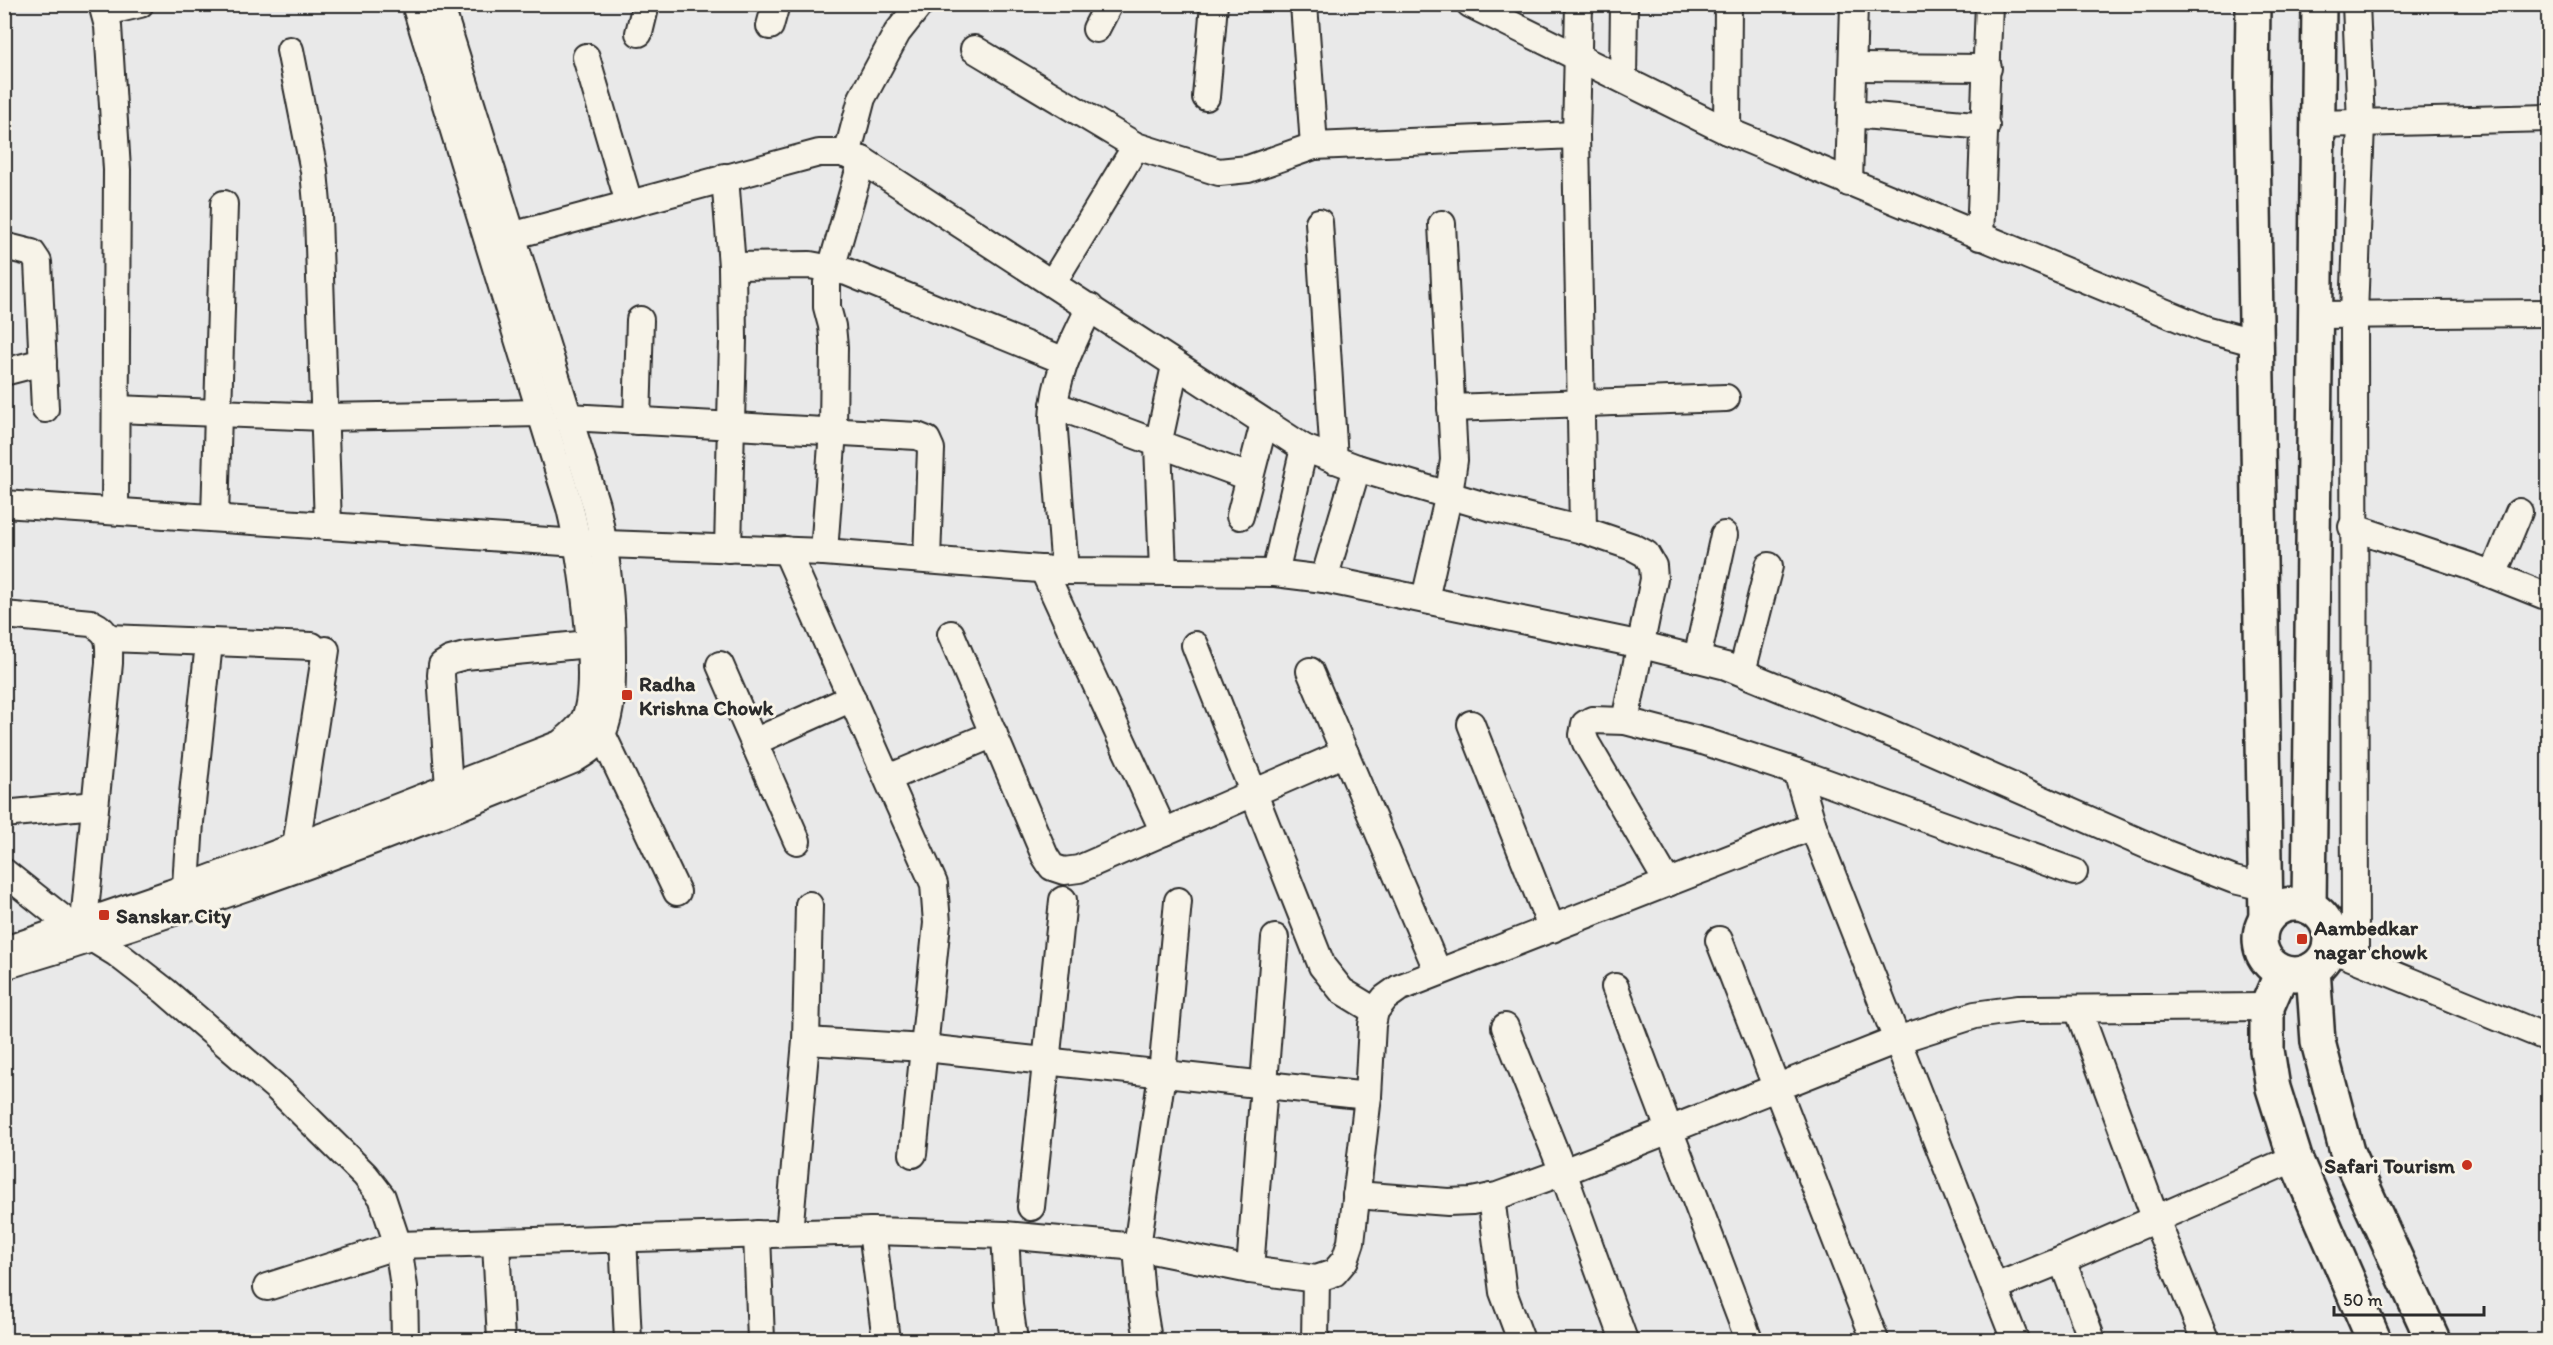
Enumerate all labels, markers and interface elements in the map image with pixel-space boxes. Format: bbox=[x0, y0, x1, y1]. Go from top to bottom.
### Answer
place label: Radha Krishna Chowk bbox=[639, 671, 775, 720]
marker: Radha Krishna Chowk bbox=[620, 688, 634, 702]
place label: Sanskar City bbox=[116, 903, 232, 929]
marker: Sanskar City bbox=[97, 908, 111, 922]
place label: Aambedkar nagar chowk bbox=[2313, 915, 2428, 965]
marker: Aambedkar nagar chowk bbox=[2295, 932, 2309, 946]
place label: Safari Tourism bbox=[2324, 1153, 2456, 1178]
marker: Safari Tourism bbox=[2460, 1158, 2474, 1172]
scale bar bbox=[2334, 1279, 2484, 1317]
text: 50 m bbox=[2343, 1289, 2383, 1311]

